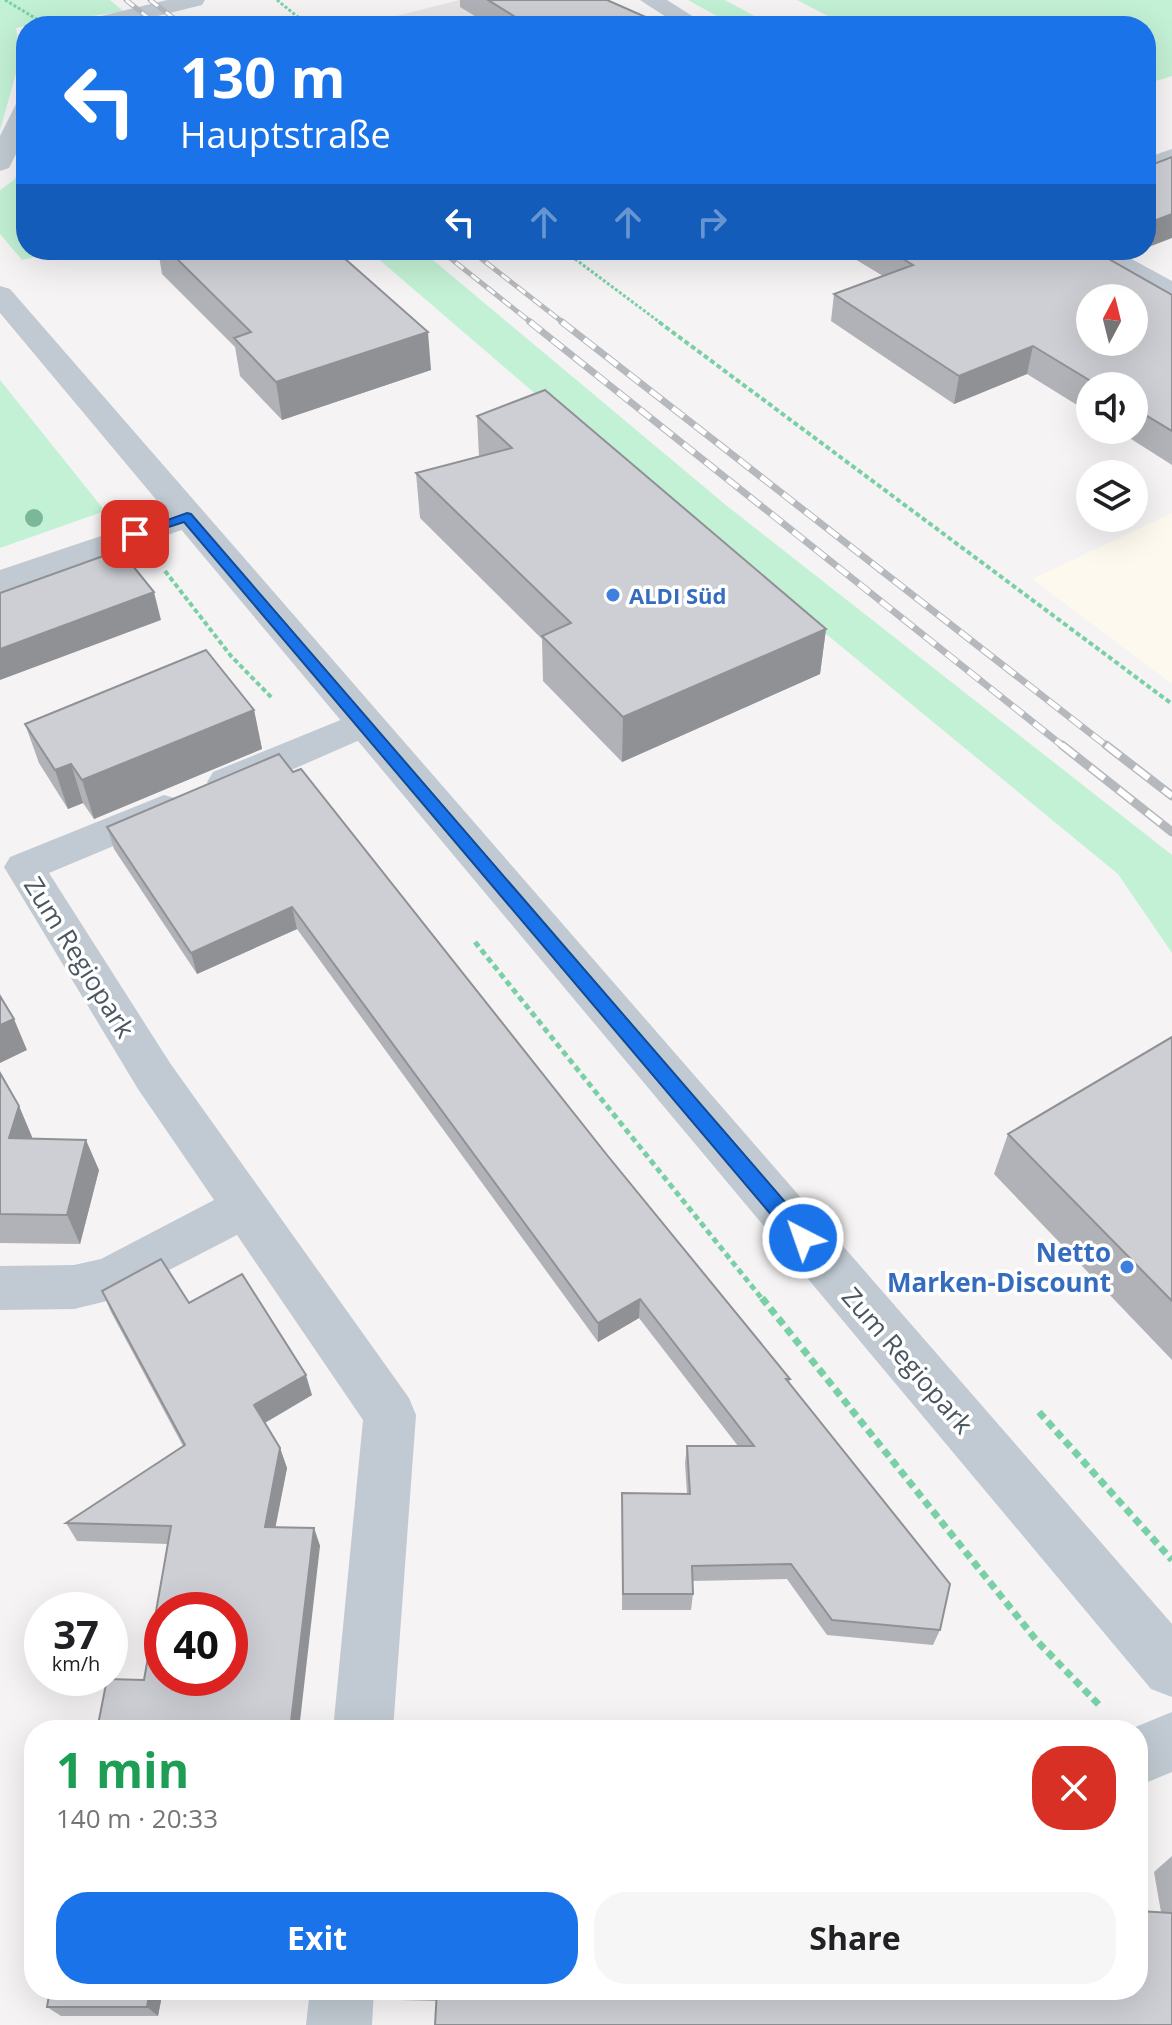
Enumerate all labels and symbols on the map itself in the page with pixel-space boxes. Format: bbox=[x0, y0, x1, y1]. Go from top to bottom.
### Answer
north arrow bbox=[1076, 284, 1148, 356]
pin bbox=[101, 500, 169, 568]
place label: ALDI Süd bbox=[629, 580, 726, 610]
marker: ALDI Süd bbox=[604, 586, 622, 604]
street label: Zum Regiopark bbox=[16, 870, 144, 1045]
position arrow bbox=[761, 1196, 845, 1280]
place label: Netto Marken-Discount bbox=[887, 1234, 1111, 1300]
marker: Netto Marken-Discount bbox=[1118, 1258, 1136, 1276]
street label: Zum Regiopark bbox=[834, 1279, 982, 1441]
speed limit sign: 40 bbox=[144, 1592, 248, 1696]

